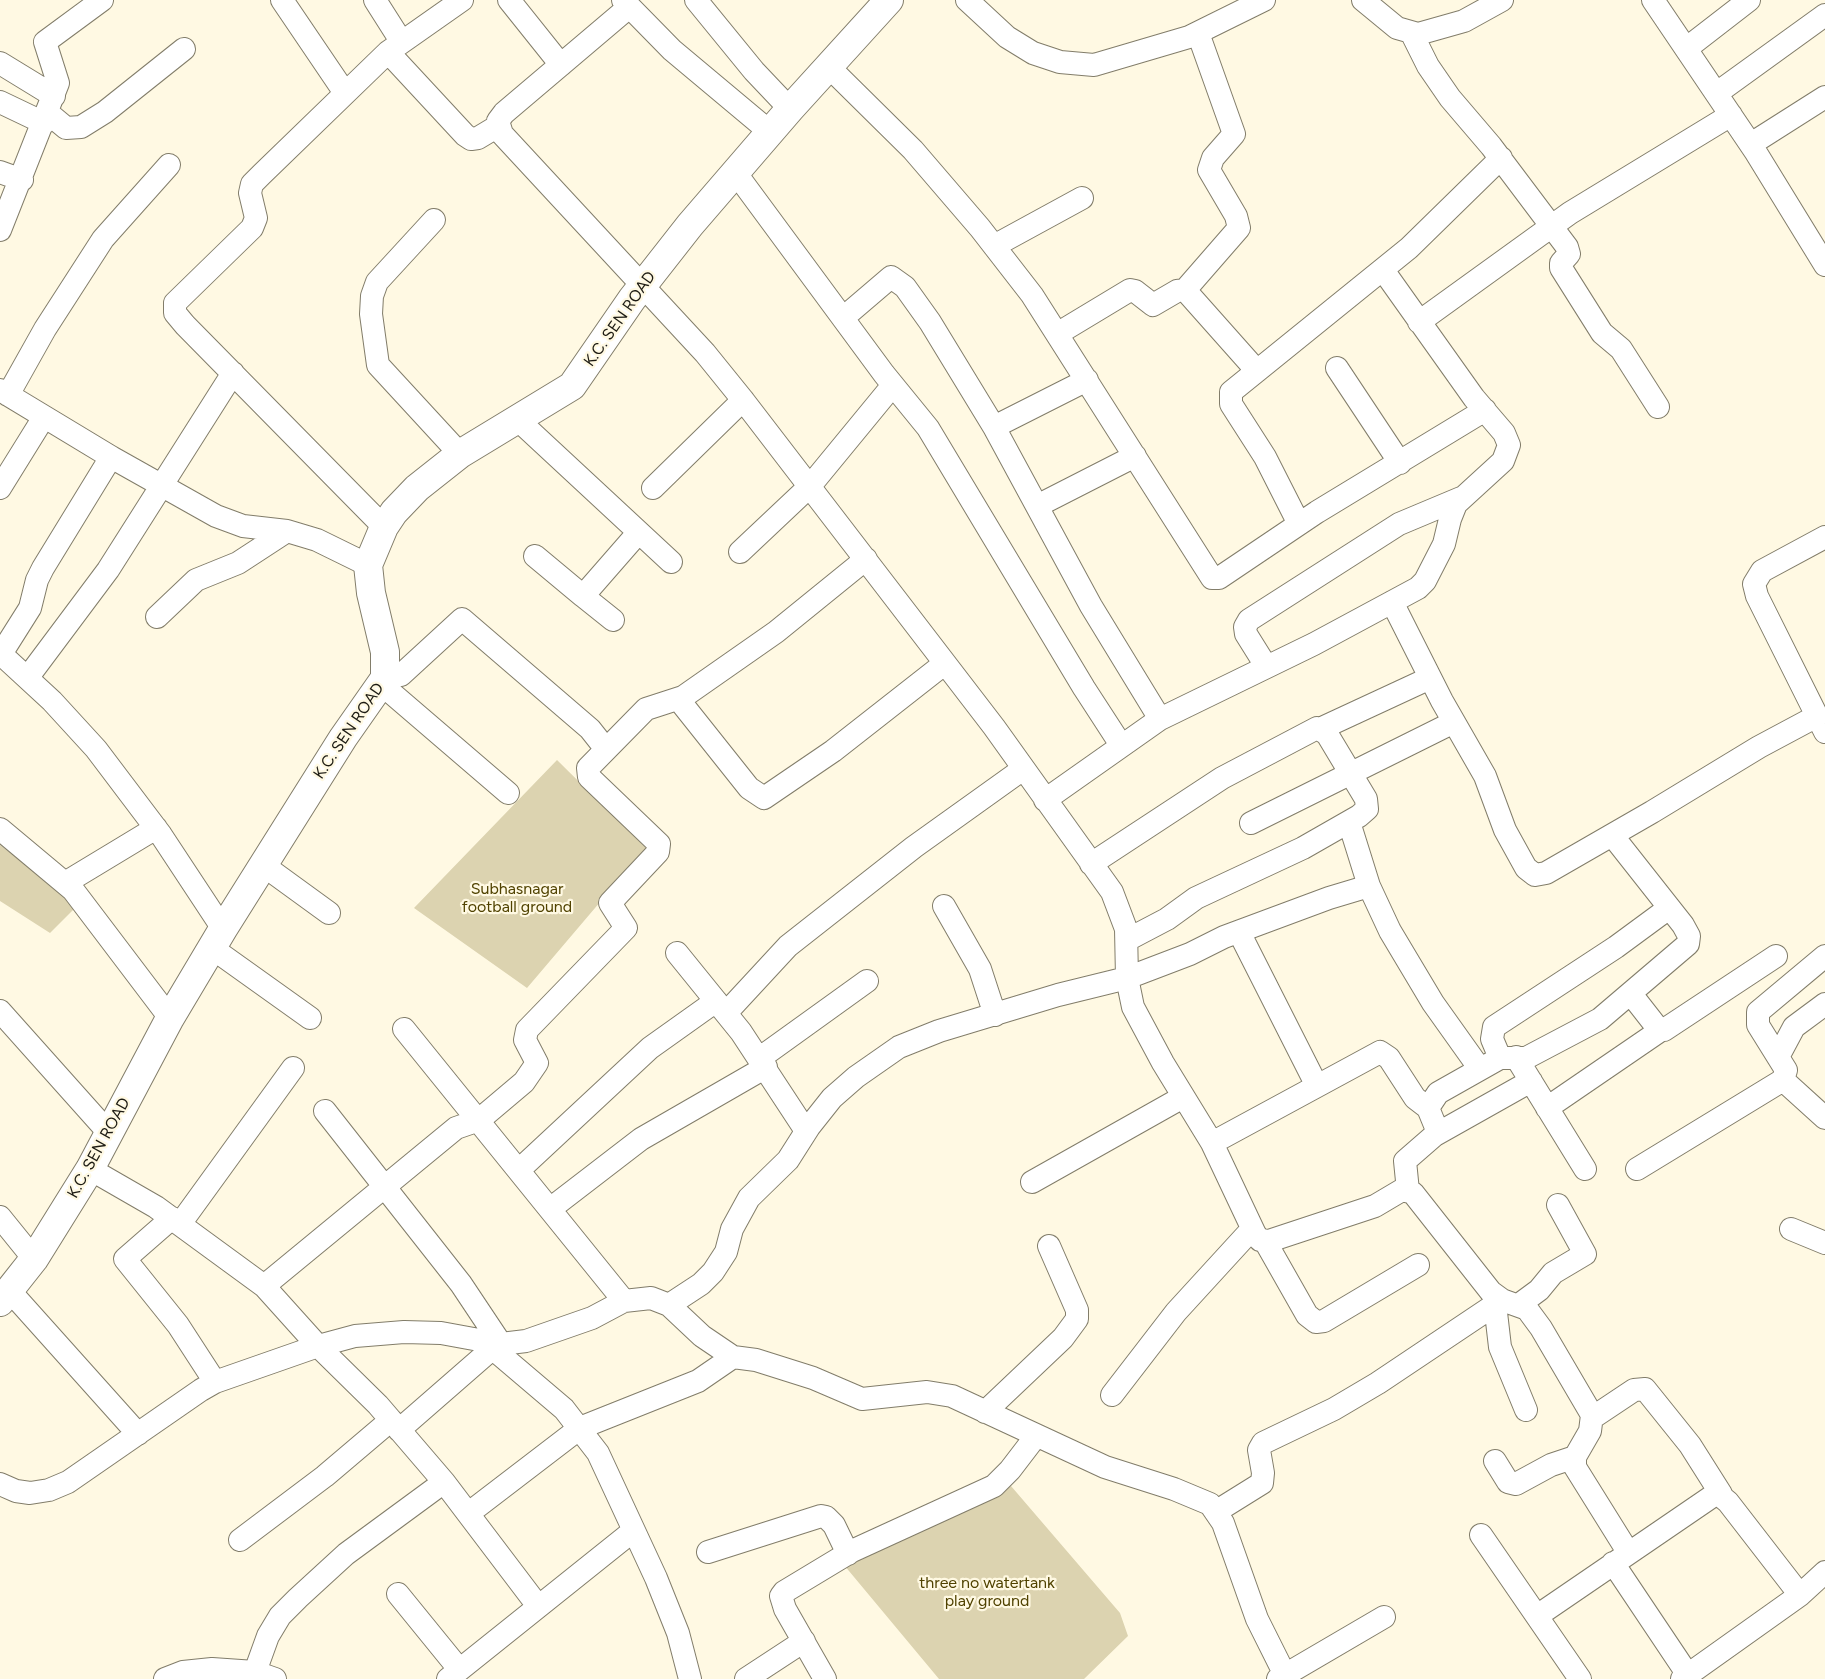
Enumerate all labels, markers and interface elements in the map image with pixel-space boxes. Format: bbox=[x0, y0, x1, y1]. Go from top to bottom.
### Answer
street label: K.C. SEN ROAD bbox=[580, 268, 660, 370]
street label: K.C. SEN ROAD bbox=[310, 679, 388, 783]
park label: Subhasnagar football ground bbox=[462, 879, 572, 917]
street label: K.C. SEN ROAD bbox=[64, 1094, 134, 1202]
park label: three no watertank play ground bbox=[919, 1573, 1055, 1611]

